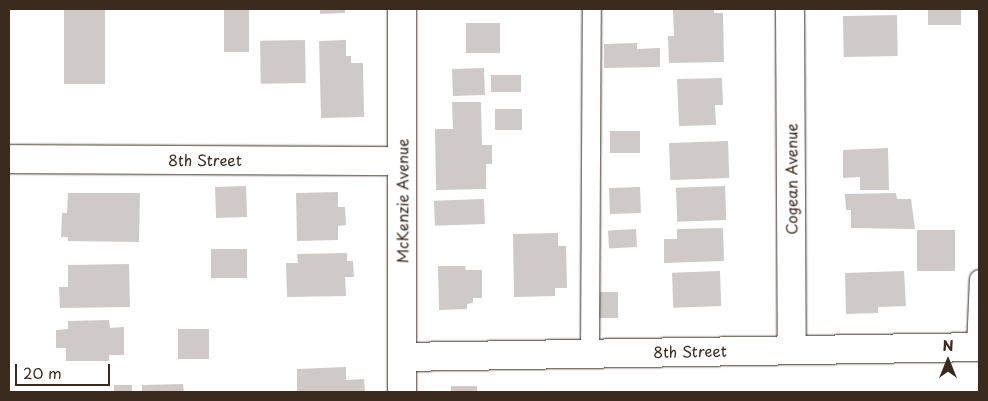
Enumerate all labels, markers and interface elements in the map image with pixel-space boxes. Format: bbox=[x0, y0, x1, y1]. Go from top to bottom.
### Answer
street label: Cogean Avenue bbox=[782, 124, 800, 234]
street label: McKenzie Avenue bbox=[393, 139, 411, 263]
street label: 8th Street bbox=[168, 151, 242, 169]
text: N bbox=[942, 335, 954, 356]
north arrow bbox=[923, 336, 973, 386]
street label: 8th Street bbox=[653, 341, 727, 361]
scale bar bbox=[18, 354, 112, 386]
text: 20 m bbox=[23, 361, 62, 384]

